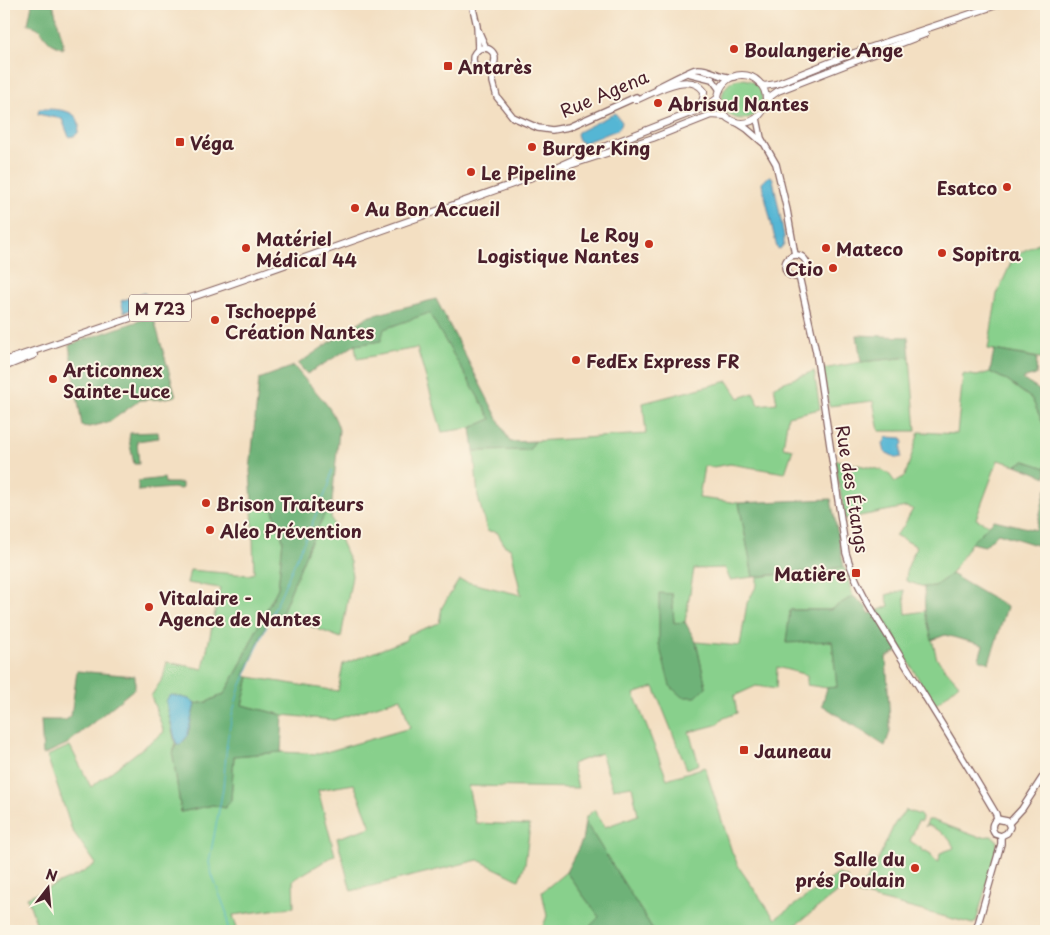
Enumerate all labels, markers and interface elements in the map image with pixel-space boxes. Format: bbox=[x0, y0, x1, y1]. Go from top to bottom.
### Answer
place label: Boulangerie Ange bbox=[744, 36, 903, 63]
marker: Boulangerie Ange bbox=[728, 43, 740, 55]
place label: Antarès bbox=[458, 53, 532, 80]
marker: Antarès bbox=[442, 60, 454, 72]
street label: Rue Agena bbox=[556, 62, 653, 124]
place label: Abrisud Nantes bbox=[668, 90, 809, 117]
marker: Abrisud Nantes bbox=[652, 97, 664, 109]
place label: Véga bbox=[190, 129, 234, 156]
place label: Burger King bbox=[542, 134, 650, 161]
marker: Véga bbox=[174, 136, 186, 148]
marker: Burger King bbox=[526, 141, 538, 153]
place label: Le Pipeline bbox=[481, 159, 576, 186]
marker: Le Pipeline bbox=[465, 166, 477, 178]
place label: Esatco bbox=[937, 174, 997, 201]
marker: Esatco bbox=[1001, 181, 1013, 193]
place label: Au Bon Accueil bbox=[364, 195, 500, 222]
marker: Au Bon Accueil bbox=[349, 202, 361, 214]
place label: Le Roy Logistique Nantes bbox=[477, 221, 639, 269]
place label: Matériel Médical 44 bbox=[256, 225, 357, 273]
place label: Mateco bbox=[836, 235, 904, 262]
marker: Le Roy Logistique Nantes bbox=[643, 238, 655, 250]
place label: Sopitra bbox=[952, 240, 1022, 267]
marker: Matériel Médical 44 bbox=[240, 242, 252, 254]
marker: Mateco bbox=[820, 242, 832, 254]
marker: Sopitra bbox=[936, 247, 948, 259]
place label: Ctio bbox=[785, 255, 823, 282]
marker: Ctio bbox=[827, 262, 839, 274]
road number: M 723 bbox=[129, 294, 191, 322]
place label: Tschoeppé Création Nantes bbox=[225, 297, 374, 345]
marker: Tschoeppé Création Nantes bbox=[209, 314, 221, 326]
place label: FedEx Express FR bbox=[586, 347, 739, 374]
marker: FedEx Express FR bbox=[570, 354, 582, 366]
place label: Articonnex Sainte-Luce bbox=[62, 356, 171, 404]
marker: Articonnex Sainte-Luce bbox=[47, 373, 59, 385]
street label: Rue des Étangs bbox=[830, 423, 876, 555]
place label: Brison Traiteurs bbox=[216, 490, 364, 517]
marker: Brison Traiteurs bbox=[200, 497, 212, 509]
place label: Aléo Prévention bbox=[219, 517, 362, 544]
marker: Aléo Prévention bbox=[204, 524, 216, 536]
place label: Matière bbox=[774, 560, 846, 587]
marker: Matière bbox=[850, 567, 862, 579]
place label: Vitalaire - Agence de Nantes bbox=[159, 584, 321, 632]
marker: Vitalaire - Agence de Nantes bbox=[143, 601, 155, 613]
place label: Jauneau bbox=[754, 737, 832, 764]
marker: Jauneau bbox=[738, 744, 750, 756]
place label: Salle du prés Poulain bbox=[795, 845, 905, 893]
north arrow bbox=[22, 862, 72, 912]
marker: Salle du prés Poulain bbox=[909, 862, 921, 874]
text: N bbox=[43, 863, 60, 887]

